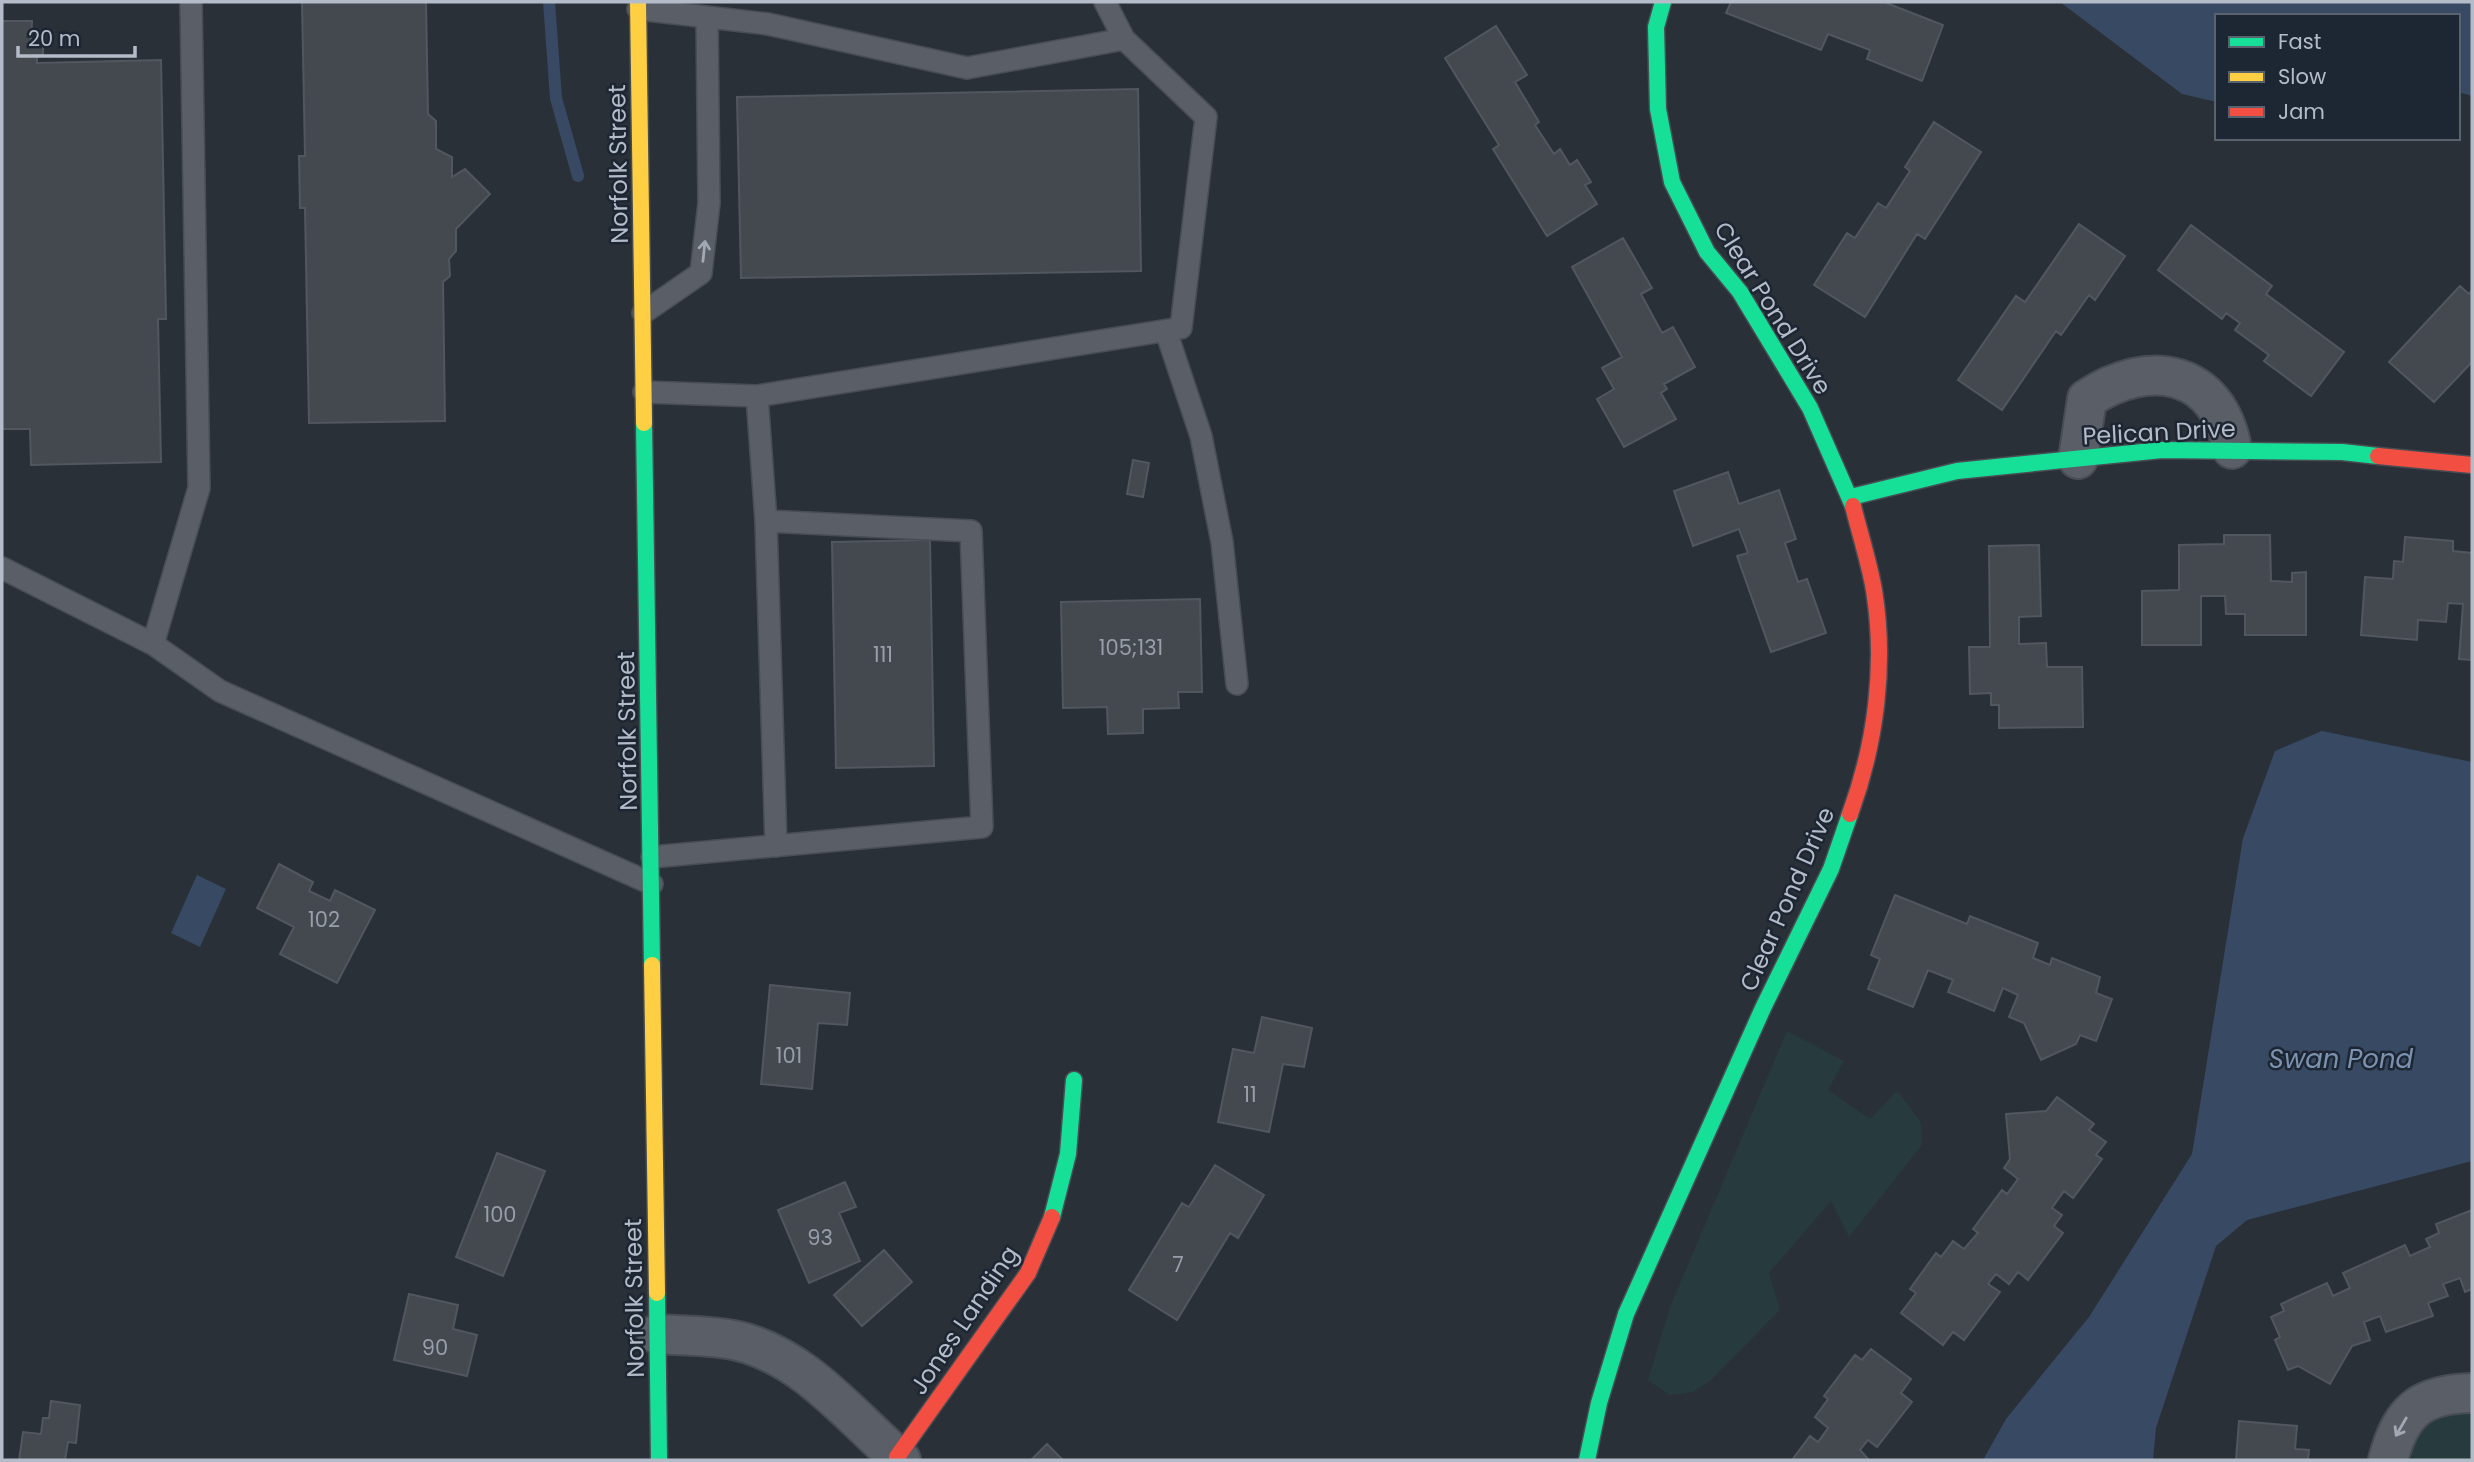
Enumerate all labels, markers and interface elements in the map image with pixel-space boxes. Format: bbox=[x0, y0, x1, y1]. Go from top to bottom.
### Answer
scale bar bbox=[18, 14, 135, 58]
legend bbox=[2215, 14, 2460, 140]
text: 20 m bbox=[28, 24, 81, 53]
text: Fast bbox=[2278, 27, 2321, 56]
text: Slow bbox=[2278, 62, 2326, 91]
street label: Norfolk Street bbox=[600, 84, 636, 244]
text: Jam bbox=[2278, 97, 2325, 126]
street label: Clear Pond Drive bbox=[1706, 215, 1840, 401]
one-way arrow bbox=[697, 241, 710, 263]
street label: Pelican Drive bbox=[2082, 412, 2236, 452]
house number: 105;131 bbox=[1099, 633, 1163, 662]
house number: 111 bbox=[873, 640, 893, 669]
street label: Norfolk Street bbox=[609, 651, 645, 811]
street label: Clear Pond Drive bbox=[1732, 802, 1842, 996]
house number: 102 bbox=[308, 905, 340, 934]
house number: 101 bbox=[776, 1041, 802, 1070]
water label: Swan Pond bbox=[2269, 1041, 2414, 1077]
house number: 11 bbox=[1243, 1080, 1257, 1109]
house number: 100 bbox=[483, 1200, 517, 1229]
street label: Norfolk Street bbox=[616, 1218, 652, 1378]
house number: 93 bbox=[807, 1223, 833, 1252]
street label: Jones Landing bbox=[902, 1239, 1026, 1401]
house number: 7 bbox=[1172, 1250, 1184, 1279]
house number: 90 bbox=[422, 1333, 448, 1362]
one-way arrow bbox=[2394, 1416, 2408, 1436]

